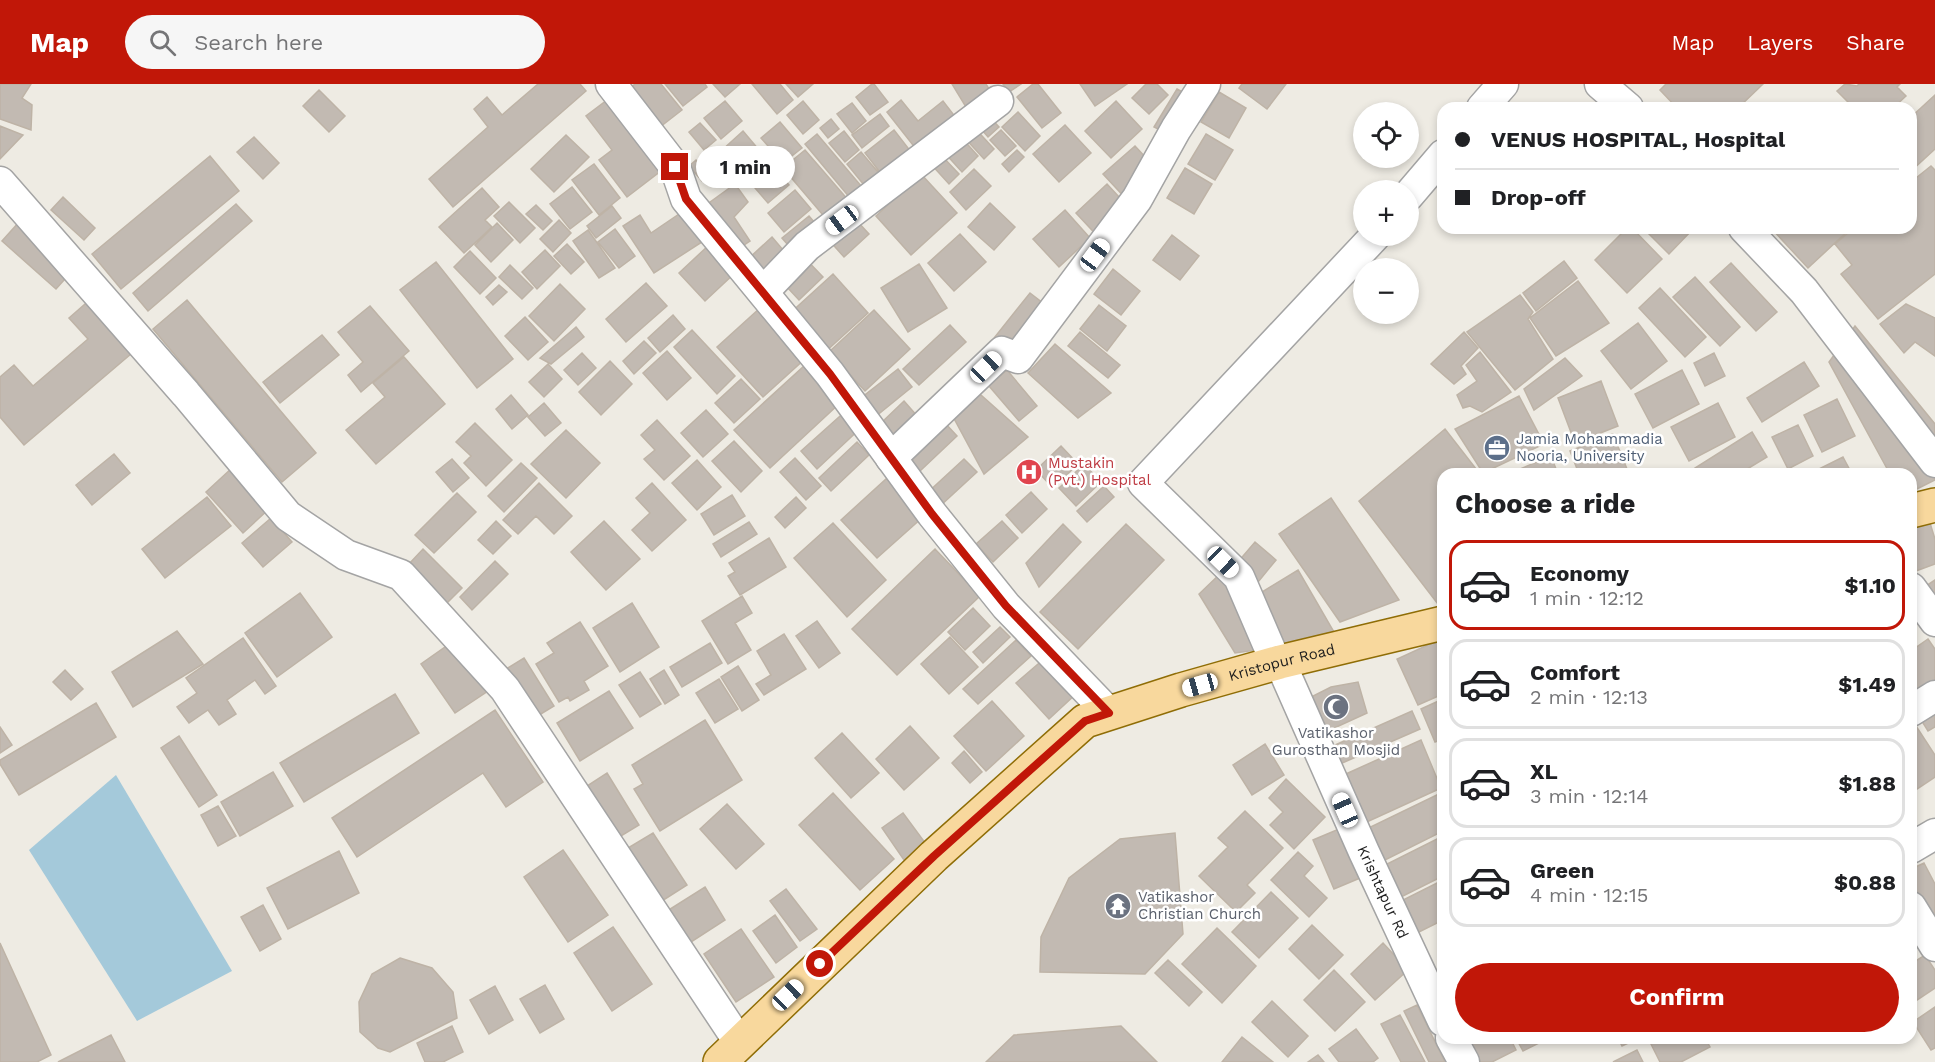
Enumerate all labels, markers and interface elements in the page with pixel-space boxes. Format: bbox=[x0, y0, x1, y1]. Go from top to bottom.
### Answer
search box bbox=[125, 15, 545, 69]
text: Map bbox=[30, 26, 89, 59]
icon: search bbox=[146, 26, 179, 59]
text: Search here bbox=[194, 30, 323, 55]
text: Map bbox=[1671, 30, 1714, 55]
text: Layers bbox=[1747, 30, 1813, 55]
text: Share bbox=[1846, 30, 1905, 55]
map controls bbox=[1353, 102, 1419, 324]
button: locate bbox=[1353, 102, 1419, 168]
text: VENUS HOSPITAL, Hospital bbox=[1491, 127, 1785, 152]
callout: 1 min bbox=[696, 146, 795, 188]
route end bbox=[661, 153, 688, 180]
text: 1 min bbox=[720, 155, 771, 179]
button: + bbox=[1353, 180, 1419, 246]
text: Drop-off bbox=[1491, 185, 1586, 210]
car bbox=[822, 202, 862, 238]
car bbox=[1077, 235, 1113, 275]
button: − bbox=[1353, 258, 1419, 324]
car bbox=[967, 348, 1005, 386]
place label: Jamia Mohammadia Nooria, University bbox=[1516, 430, 1663, 465]
office icon: Jamia Mohammadia Nooria, University bbox=[1482, 433, 1512, 463]
place label: Mustakin (Pvt.) Hospital bbox=[1048, 454, 1152, 489]
hospital icon: Mustakin (Pvt.) Hospital bbox=[1014, 457, 1044, 487]
text: Choose a ride bbox=[1455, 488, 1635, 520]
car bbox=[1204, 543, 1242, 581]
icon: car bbox=[1458, 558, 1512, 612]
text: Economy bbox=[1530, 561, 1629, 586]
text: $1.10 bbox=[1845, 573, 1896, 598]
text: 1 min · 12:12 bbox=[1530, 586, 1644, 610]
street label: Kristopur Road bbox=[1226, 640, 1337, 685]
icon: car bbox=[1458, 657, 1512, 711]
text: Comfort bbox=[1530, 660, 1620, 685]
car bbox=[1180, 671, 1220, 699]
text: $1.49 bbox=[1838, 672, 1896, 697]
text: 2 min · 12:13 bbox=[1530, 685, 1648, 709]
mosque icon: Vatikashor Gurosthan Mosjid bbox=[1321, 692, 1351, 722]
place label: Vatikashor Gurosthan Mosjid bbox=[1272, 724, 1400, 759]
icon: car bbox=[1458, 756, 1512, 810]
text: XL bbox=[1530, 759, 1558, 784]
text: $1.88 bbox=[1838, 771, 1896, 796]
text: 3 min · 12:14 bbox=[1530, 784, 1648, 808]
car bbox=[1329, 790, 1361, 830]
street label: Krishtapur Rd bbox=[1353, 843, 1412, 941]
icon: car bbox=[1458, 855, 1512, 909]
text: Green bbox=[1530, 858, 1594, 883]
text: $0.88 bbox=[1834, 870, 1896, 895]
text: 4 min · 12:15 bbox=[1530, 883, 1648, 907]
place label: Vatikashor Christian Church bbox=[1138, 888, 1261, 923]
temple icon: Vatikashor Christian Church bbox=[1103, 891, 1133, 921]
route start bbox=[806, 950, 833, 977]
button: Confirm bbox=[1455, 963, 1899, 1032]
car bbox=[769, 976, 807, 1014]

